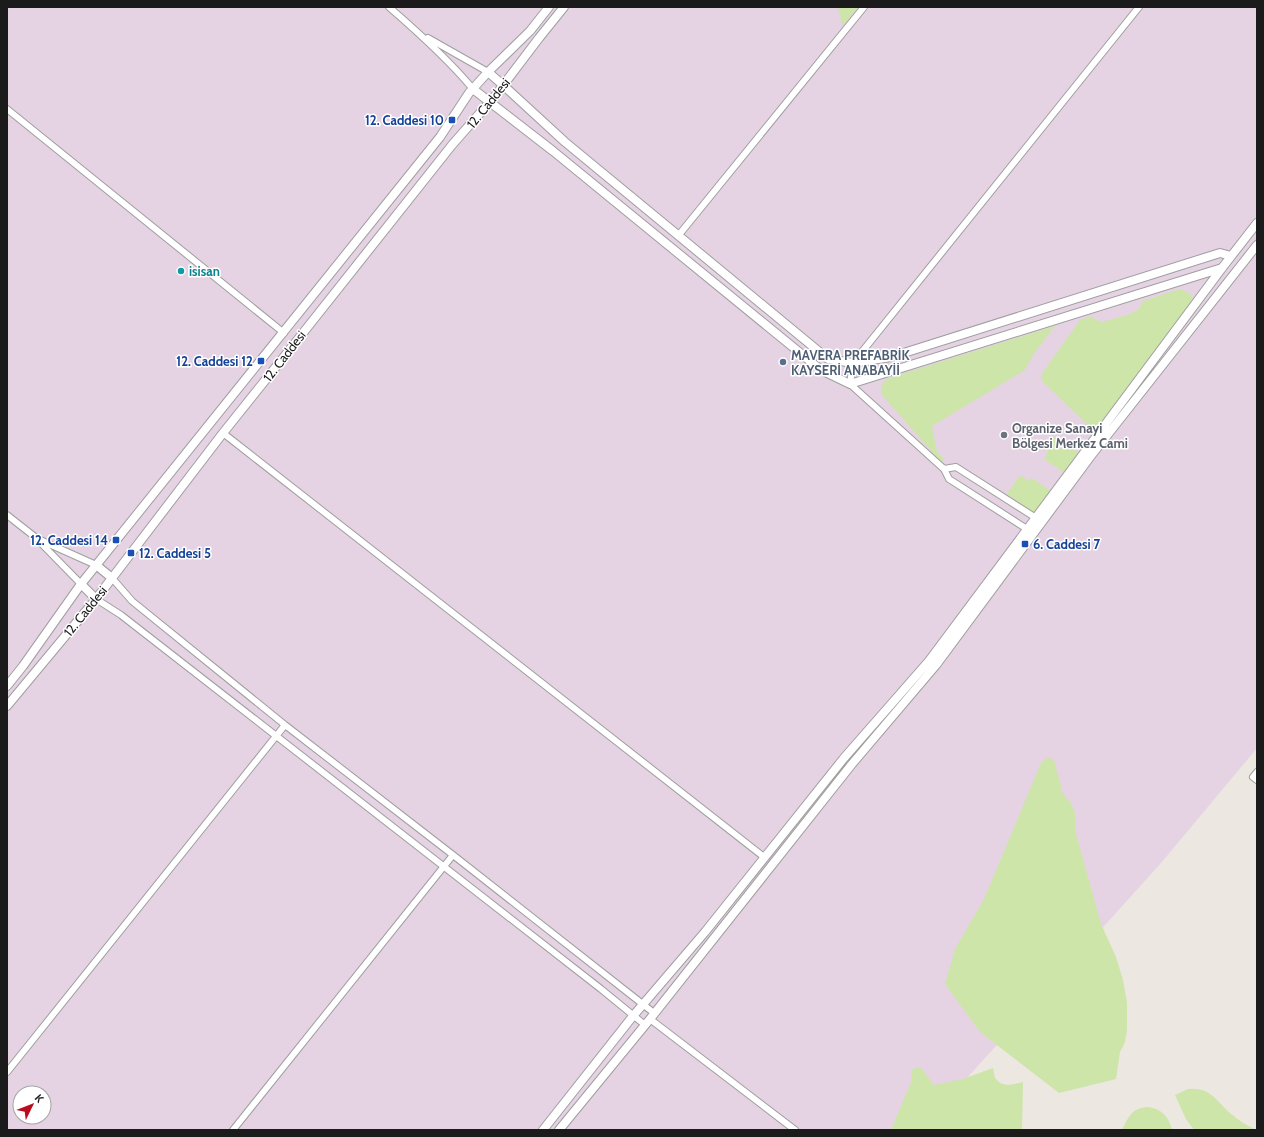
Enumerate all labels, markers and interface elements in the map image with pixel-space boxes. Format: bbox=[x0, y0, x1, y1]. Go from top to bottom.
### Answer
street label: 12. Caddesi bbox=[463, 75, 513, 131]
place label: 12. Caddesi 10 bbox=[365, 112, 444, 128]
marker: 12. Caddesi 10 bbox=[447, 115, 457, 125]
place label: isisan bbox=[189, 263, 220, 279]
marker: isisan bbox=[176, 266, 186, 276]
street label: 12. Caddesi bbox=[259, 327, 309, 385]
place label: MAVERA PREFABRİK KAYSERİ ANABAYİİ bbox=[791, 347, 910, 378]
place label: 12. Caddesi 12 bbox=[176, 353, 253, 369]
marker: 12. Caddesi 12 bbox=[256, 356, 266, 366]
marker: MAVERA PREFABRİK KAYSERİ ANABAYİİ bbox=[778, 357, 788, 367]
place label: Organize Sanayi Bölgesi Merkez Cami bbox=[1012, 420, 1128, 451]
marker: Organize Sanayi Bölgesi Merkez Cami bbox=[999, 430, 1009, 440]
place label: 12. Caddesi 14 bbox=[30, 532, 108, 548]
marker: 12. Caddesi 14 bbox=[111, 535, 121, 545]
place label: 6. Caddesi 7 bbox=[1033, 536, 1101, 552]
marker: 6. Caddesi 7 bbox=[1020, 539, 1030, 549]
place label: 12. Caddesi 5 bbox=[139, 545, 211, 561]
marker: 12. Caddesi 5 bbox=[126, 548, 136, 558]
street label: 12. Caddesi bbox=[60, 583, 110, 639]
north arrow bbox=[12, 1085, 52, 1125]
text: K bbox=[32, 1091, 47, 1106]

